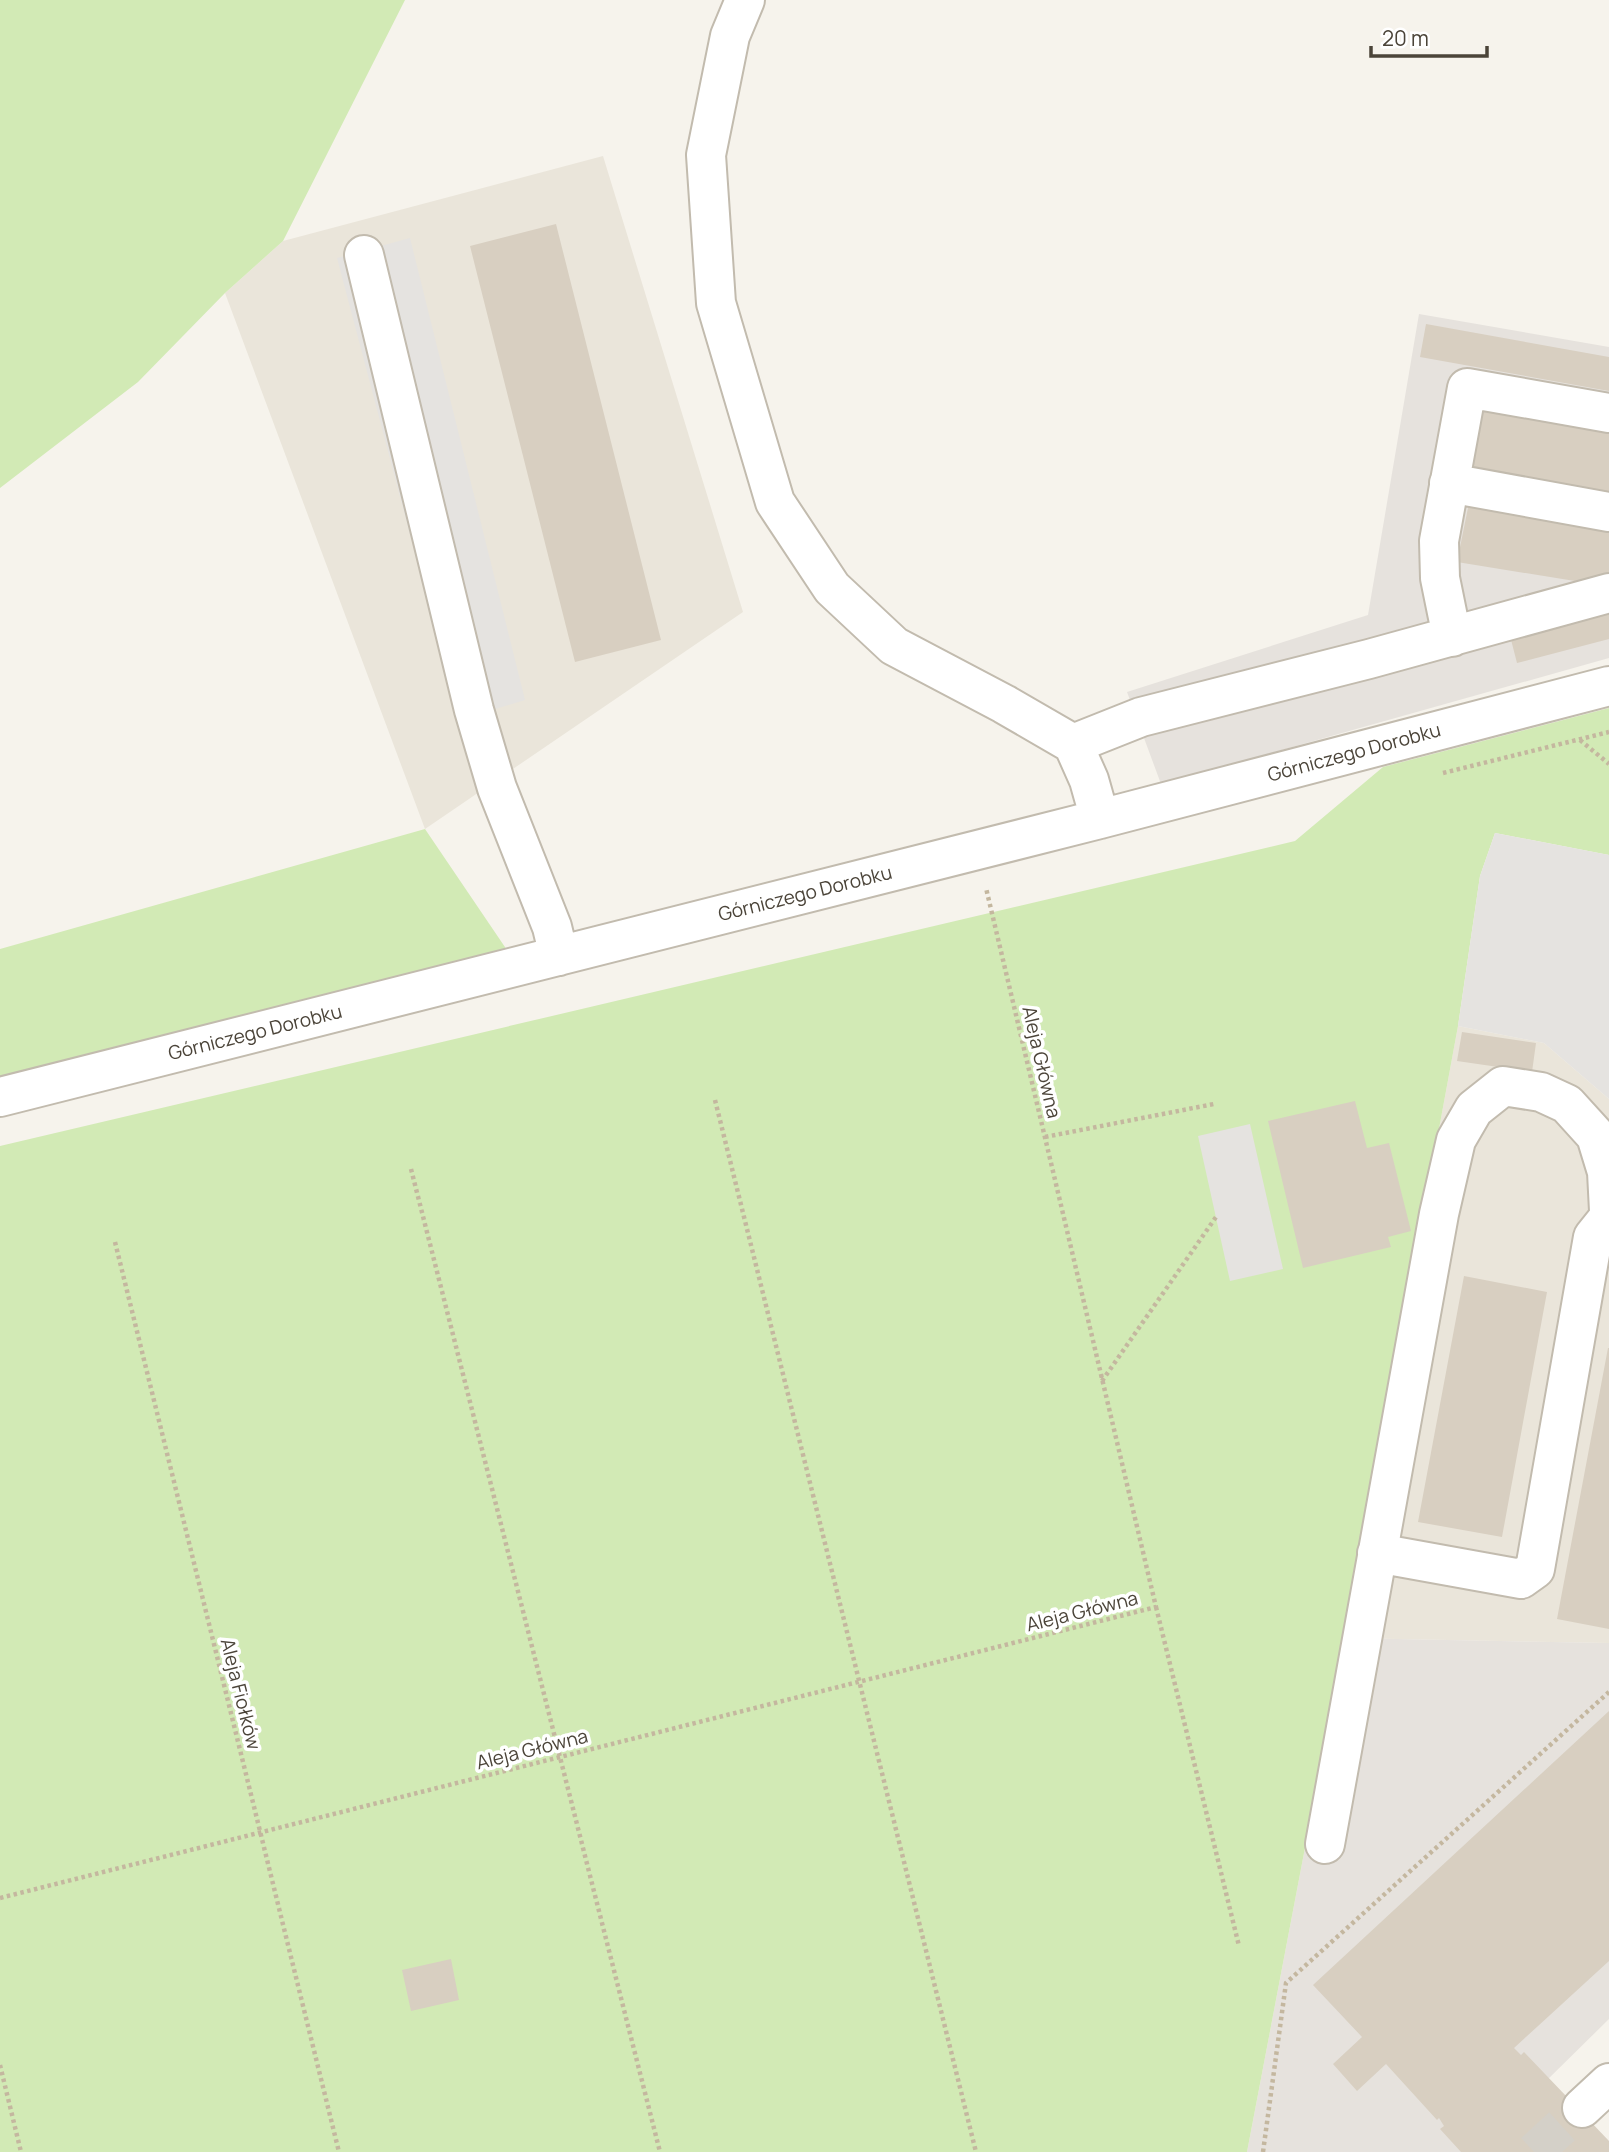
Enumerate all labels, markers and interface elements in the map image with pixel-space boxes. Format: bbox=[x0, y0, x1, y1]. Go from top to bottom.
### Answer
scale bar bbox=[1371, 14, 1486, 58]
text: 20 m bbox=[1382, 24, 1429, 52]
street label: Górniczego Dorobku bbox=[1265, 716, 1443, 788]
street label: Górniczego Dorobku bbox=[715, 859, 895, 927]
street label: Górniczego Dorobku bbox=[165, 998, 345, 1066]
street label: Aleja Główna bbox=[1016, 1003, 1068, 1121]
street label: Aleja Główna bbox=[1023, 1585, 1141, 1637]
street label: Aleja Fiołków bbox=[215, 1636, 267, 1753]
street label: Aleja Główna bbox=[473, 1723, 591, 1775]

